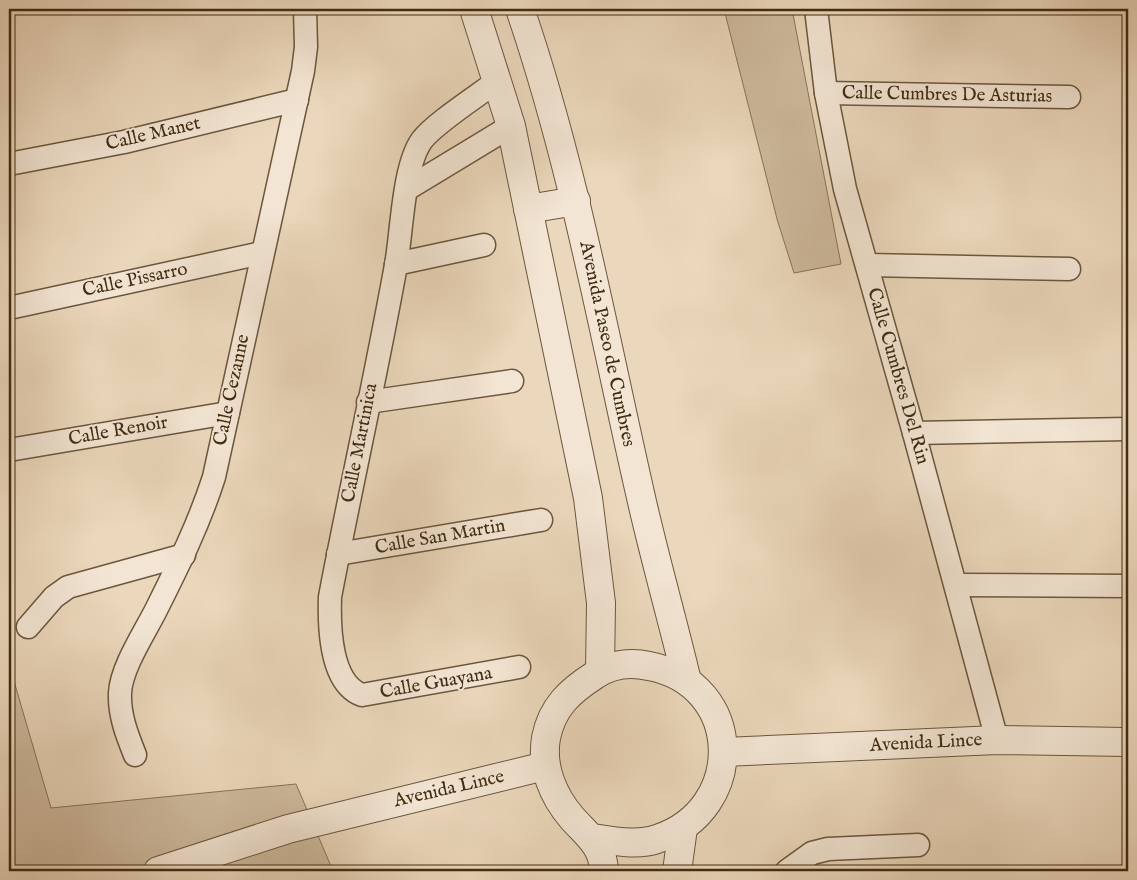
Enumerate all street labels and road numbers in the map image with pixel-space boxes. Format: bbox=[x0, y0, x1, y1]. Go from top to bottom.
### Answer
street label: Calle Cumbres De Asturias bbox=[842, 81, 1052, 109]
street label: Calle Manet bbox=[103, 111, 203, 157]
street label: Avenida Paseo de Cumbres bbox=[573, 238, 641, 449]
street label: Calle Pissarro bbox=[80, 257, 190, 303]
street label: Calle Cumbres Del Rin bbox=[861, 285, 935, 467]
street label: Calle Cezanne bbox=[208, 332, 256, 448]
street label: Calle Martinica bbox=[337, 380, 383, 505]
street label: Calle Renoir bbox=[66, 410, 170, 452]
street label: Calle San Martin bbox=[373, 514, 507, 560]
street label: Calle Guayana bbox=[378, 661, 495, 705]
street label: Avenida Lince bbox=[868, 728, 983, 758]
street label: Avenida Lince bbox=[390, 765, 507, 814]

